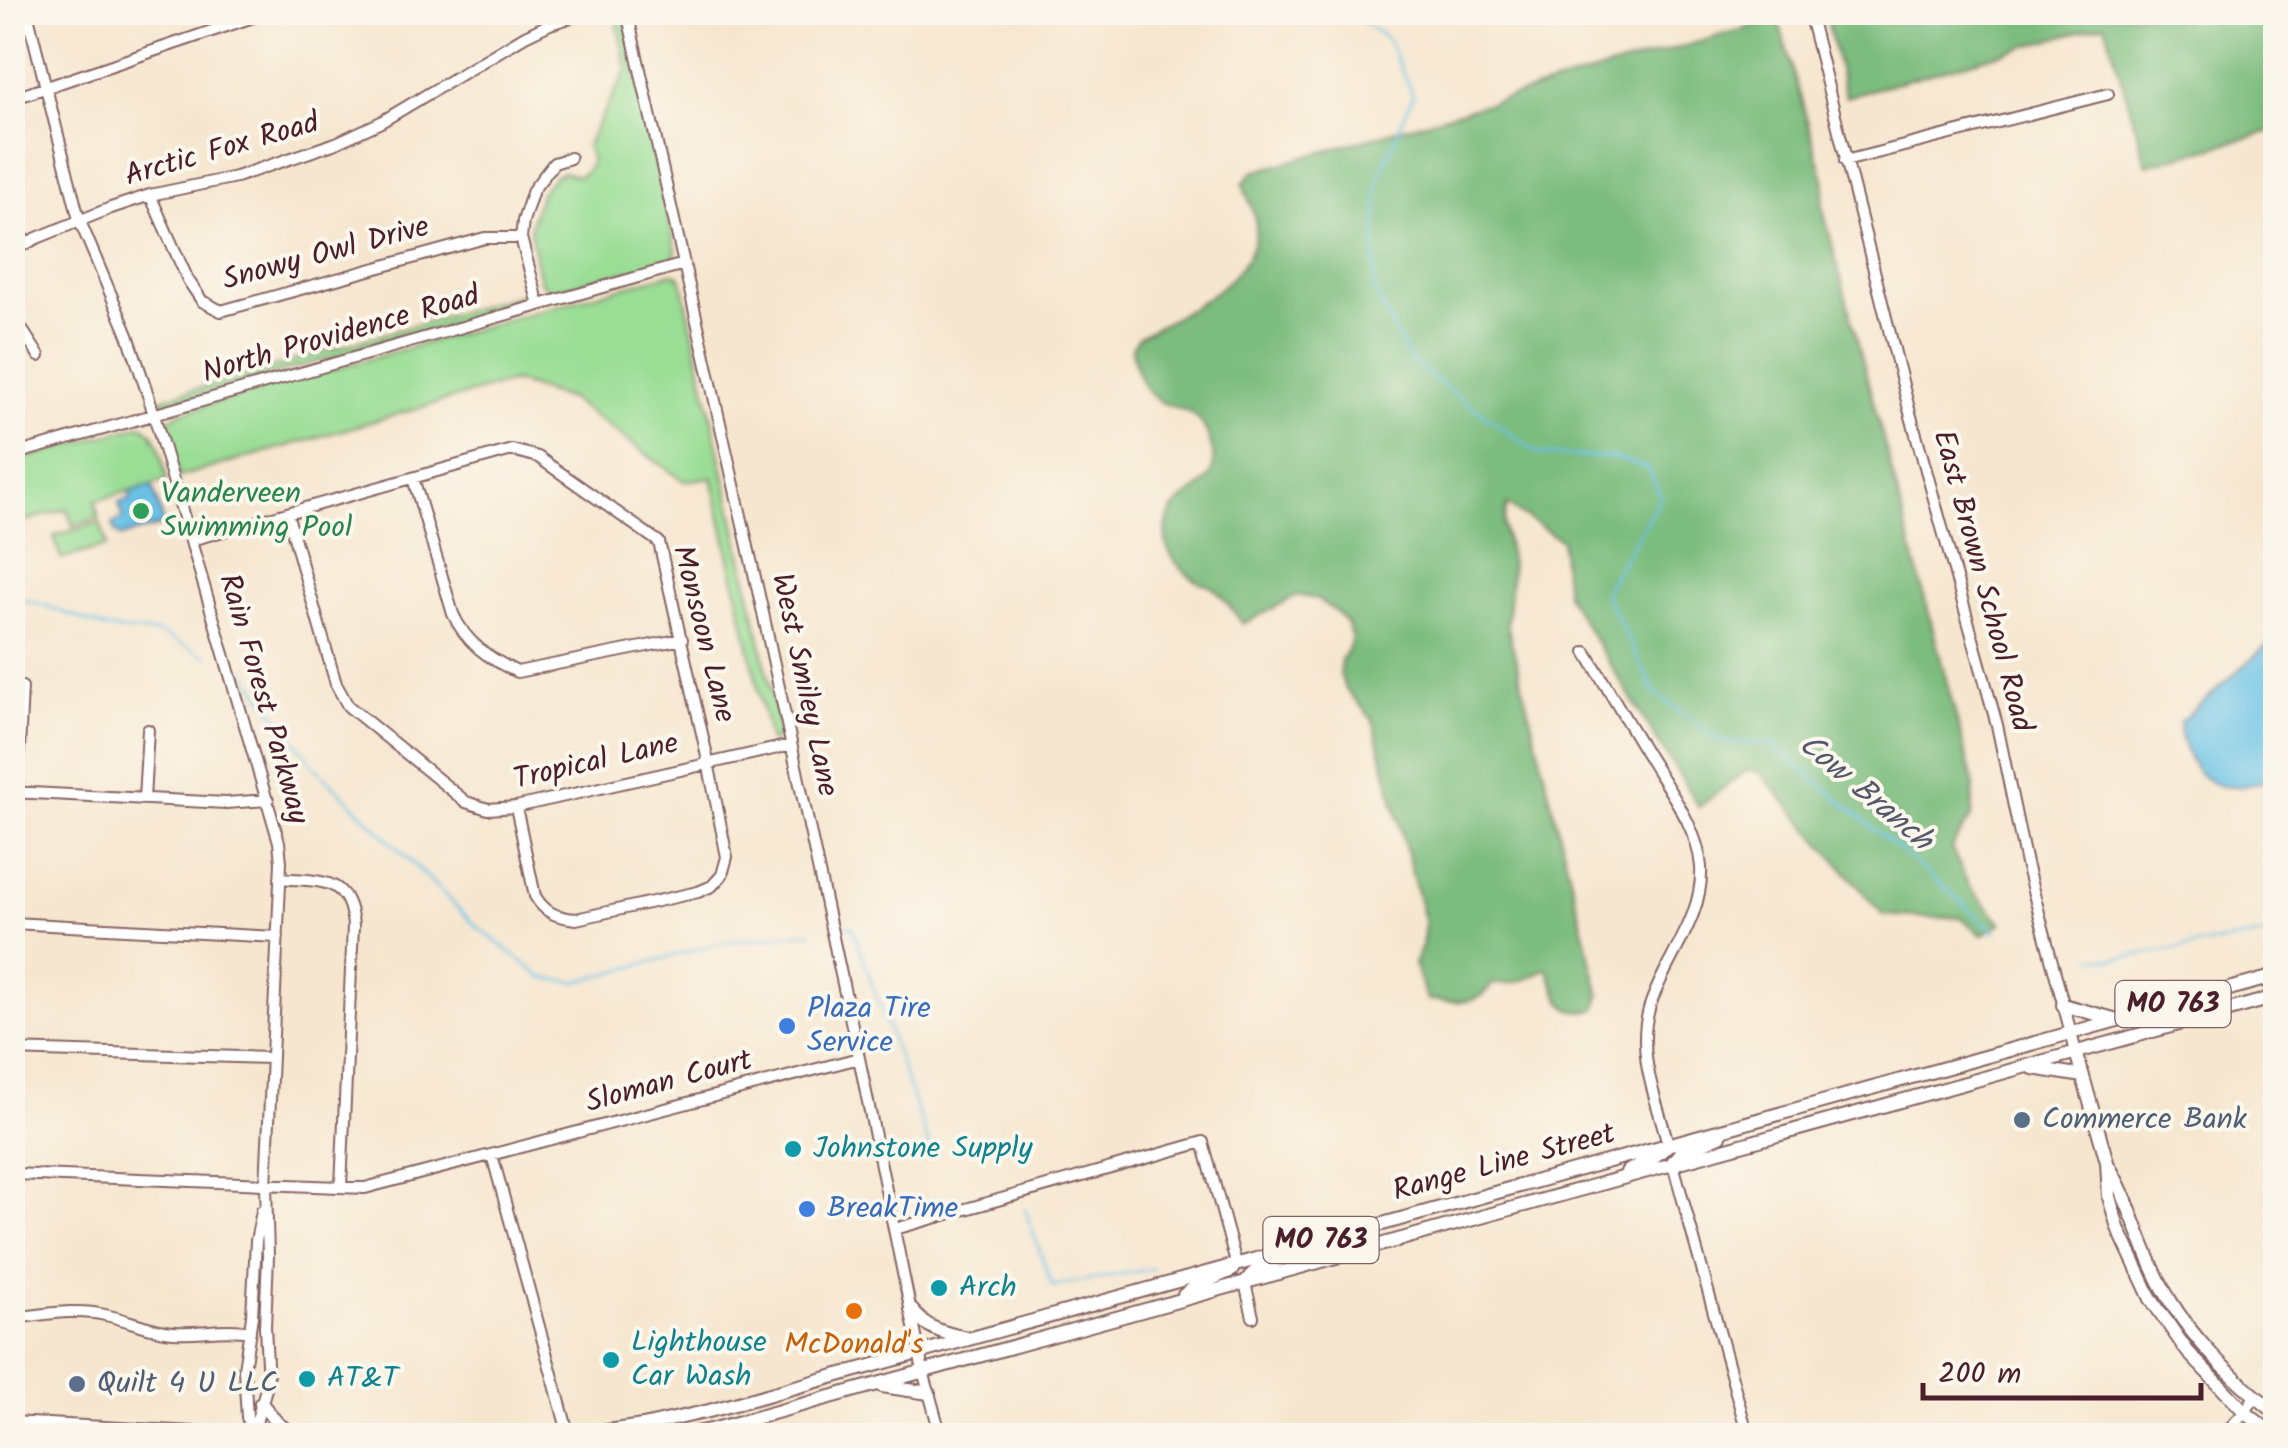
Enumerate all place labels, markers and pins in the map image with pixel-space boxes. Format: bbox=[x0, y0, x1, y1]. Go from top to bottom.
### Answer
place label: Vanderveen Swimming Pool bbox=[161, 470, 352, 552]
marker: Vanderveen Swimming Pool bbox=[130, 500, 152, 522]
place label: Plaza Tire Service bbox=[807, 985, 931, 1067]
marker: Plaza Tire Service bbox=[776, 1015, 798, 1037]
place label: Commerce Bank bbox=[2042, 1096, 2248, 1144]
marker: Commerce Bank bbox=[2011, 1109, 2033, 1131]
place label: Johnstone Supply bbox=[813, 1125, 1034, 1173]
marker: Johnstone Supply bbox=[782, 1138, 804, 1160]
place label: BreakTime bbox=[827, 1185, 958, 1233]
marker: BreakTime bbox=[796, 1198, 818, 1220]
place label: Arch bbox=[959, 1264, 1017, 1312]
marker: Arch bbox=[928, 1277, 950, 1299]
marker: McDonald's bbox=[843, 1300, 865, 1322]
place label: Lighthouse Car Wash bbox=[631, 1319, 767, 1401]
place label: McDonald's bbox=[784, 1321, 924, 1369]
marker: Lighthouse Car Wash bbox=[600, 1349, 622, 1371]
place label: AT&T bbox=[327, 1355, 401, 1403]
place label: Quilt 4 U LLC bbox=[97, 1360, 278, 1408]
marker: AT&T bbox=[296, 1368, 318, 1390]
marker: Quilt 4 U LLC bbox=[66, 1373, 88, 1395]

